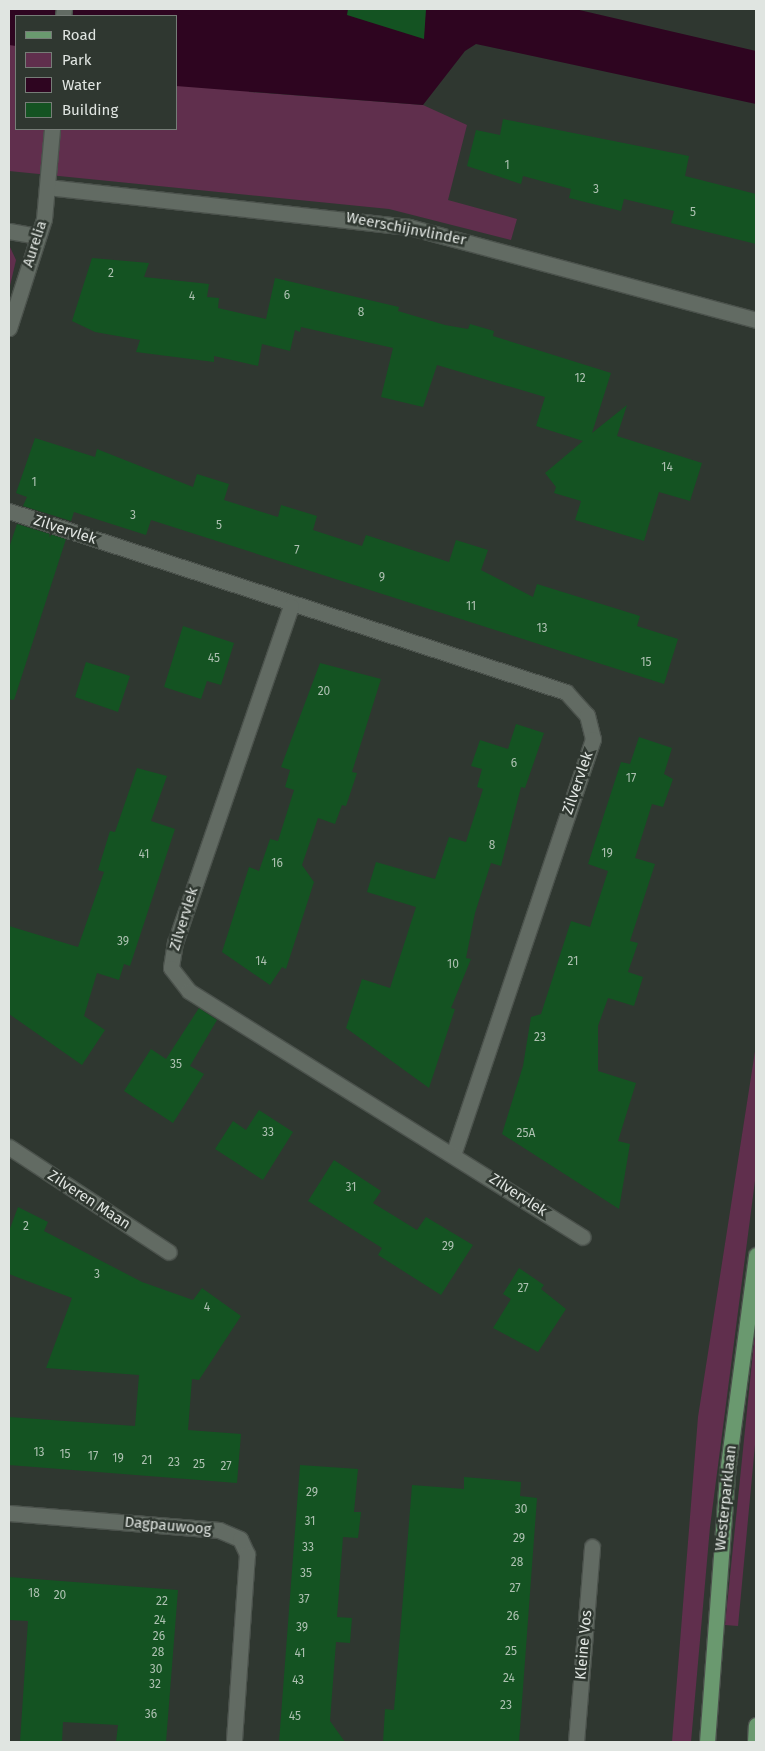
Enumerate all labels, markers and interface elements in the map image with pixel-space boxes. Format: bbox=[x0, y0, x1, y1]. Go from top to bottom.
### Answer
legend bbox=[15, 15, 178, 130]
text: Road bbox=[62, 26, 97, 44]
text: Park bbox=[62, 51, 92, 69]
text: Water bbox=[62, 76, 101, 94]
text: Building bbox=[62, 101, 118, 119]
house number: 1 bbox=[504, 159, 510, 173]
house number: 3 bbox=[593, 183, 599, 197]
house number: 5 bbox=[690, 206, 696, 220]
street label: Weerschijnvlinder bbox=[344, 209, 468, 249]
street label: Aurelia bbox=[19, 219, 51, 269]
house number: 2 bbox=[108, 267, 114, 281]
house number: 6 bbox=[284, 289, 290, 303]
house number: 4 bbox=[189, 290, 195, 304]
house number: 8 bbox=[358, 306, 364, 320]
house number: 12 bbox=[574, 372, 586, 386]
house number: 14 bbox=[661, 461, 673, 475]
house number: 1 bbox=[31, 476, 37, 490]
house number: 3 bbox=[130, 509, 136, 523]
street label: Zilvervlek bbox=[31, 511, 99, 549]
house number: 5 bbox=[216, 519, 222, 533]
house number: 7 bbox=[294, 544, 300, 558]
house number: 9 bbox=[379, 571, 385, 585]
house number: 11 bbox=[466, 600, 476, 614]
house number: 13 bbox=[536, 622, 548, 636]
house number: 45 bbox=[208, 652, 220, 666]
house number: 15 bbox=[640, 656, 652, 670]
house number: 20 bbox=[318, 685, 330, 699]
street label: Zilvervlek bbox=[559, 749, 597, 817]
house number: 6 bbox=[511, 757, 517, 771]
house number: 17 bbox=[626, 772, 636, 786]
house number: 8 bbox=[489, 839, 495, 853]
house number: 19 bbox=[601, 847, 613, 861]
house number: 41 bbox=[139, 848, 149, 862]
house number: 16 bbox=[271, 857, 283, 871]
street label: Zilvervlek bbox=[166, 885, 202, 953]
house number: 39 bbox=[117, 935, 129, 949]
house number: 14 bbox=[255, 955, 267, 969]
house number: 21 bbox=[568, 955, 578, 969]
house number: 10 bbox=[447, 958, 459, 972]
house number: 23 bbox=[534, 1031, 546, 1045]
house number: 35 bbox=[170, 1058, 182, 1072]
house number: 33 bbox=[262, 1126, 274, 1140]
house number: 25A bbox=[517, 1127, 535, 1141]
street label: Zilveren Maan bbox=[44, 1167, 134, 1233]
street label: Zilvervlek bbox=[486, 1170, 550, 1220]
house number: 31 bbox=[346, 1181, 356, 1195]
house number: 2 bbox=[23, 1220, 29, 1234]
house number: 29 bbox=[442, 1240, 454, 1254]
house number: 3 bbox=[94, 1268, 100, 1282]
house number: 27 bbox=[517, 1282, 529, 1296]
house number: 4 bbox=[204, 1301, 210, 1315]
street label: Westerparklaan bbox=[711, 1444, 741, 1552]
house number: 13 bbox=[33, 1446, 45, 1460]
house number: 15 bbox=[59, 1448, 71, 1462]
house number: 17 bbox=[88, 1450, 98, 1464]
house number: 19 bbox=[112, 1452, 124, 1466]
house number: 21 bbox=[142, 1454, 152, 1468]
house number: 23 bbox=[168, 1456, 180, 1470]
house number: 25 bbox=[193, 1458, 205, 1472]
house number: 27 bbox=[220, 1460, 232, 1474]
house number: 29 bbox=[306, 1486, 318, 1500]
house number: 30 bbox=[515, 1503, 527, 1517]
street label: Dagpauwoog bbox=[124, 1513, 212, 1539]
house number: 31 bbox=[305, 1515, 315, 1529]
house number: 29 bbox=[513, 1532, 525, 1546]
house number: 33 bbox=[302, 1541, 314, 1555]
house number: 28 bbox=[511, 1556, 523, 1570]
house number: 35 bbox=[300, 1567, 312, 1581]
house number: 27 bbox=[509, 1582, 521, 1596]
house number: 18 bbox=[28, 1587, 40, 1601]
house number: 20 bbox=[54, 1589, 66, 1603]
house number: 37 bbox=[298, 1593, 310, 1607]
house number: 22 bbox=[156, 1595, 168, 1609]
street label: Kleine Vos bbox=[572, 1609, 596, 1681]
house number: 26 bbox=[507, 1610, 519, 1624]
house number: 24 bbox=[154, 1614, 166, 1628]
house number: 39 bbox=[296, 1621, 308, 1635]
house number: 26 bbox=[153, 1630, 165, 1644]
house number: 25 bbox=[505, 1645, 517, 1659]
house number: 28 bbox=[152, 1646, 164, 1660]
house number: 41 bbox=[295, 1647, 305, 1661]
house number: 30 bbox=[150, 1663, 162, 1677]
house number: 24 bbox=[503, 1672, 515, 1686]
house number: 43 bbox=[292, 1674, 304, 1688]
house number: 32 bbox=[149, 1678, 161, 1692]
house number: 23 bbox=[500, 1699, 512, 1713]
house number: 36 bbox=[145, 1708, 157, 1722]
house number: 45 bbox=[289, 1710, 301, 1724]

